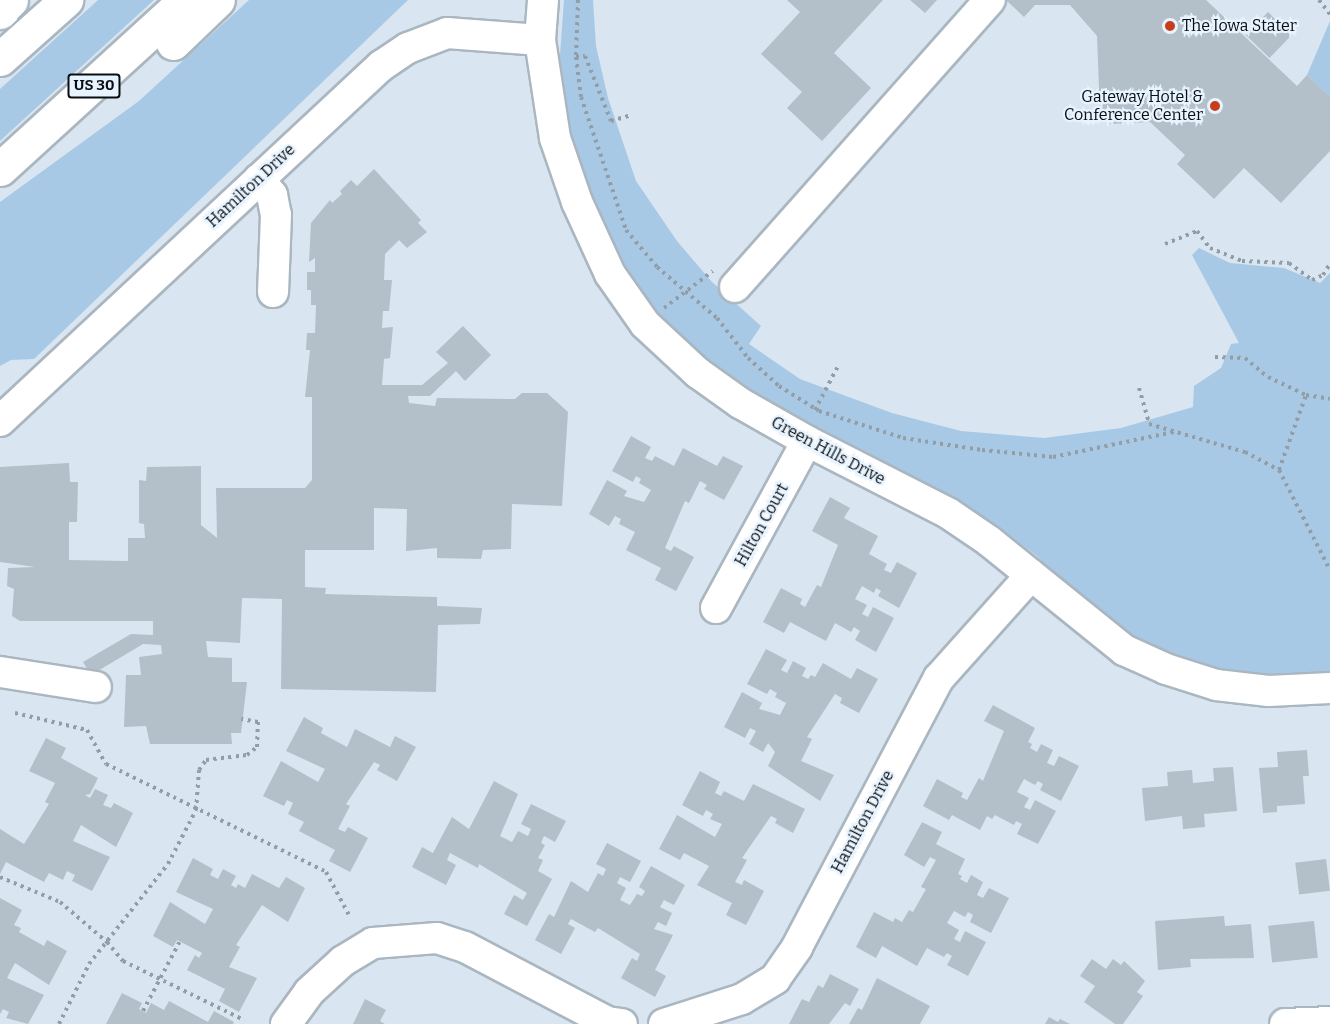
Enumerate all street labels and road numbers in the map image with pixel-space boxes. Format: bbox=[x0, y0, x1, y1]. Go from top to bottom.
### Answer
road number: US 30 bbox=[67, 74, 121, 98]
street label: Hamilton Drive bbox=[203, 140, 299, 232]
street label: Green Hills Drive bbox=[768, 413, 888, 489]
street label: Hilton Court bbox=[731, 480, 793, 570]
street label: Hamilton Drive bbox=[828, 767, 898, 877]

